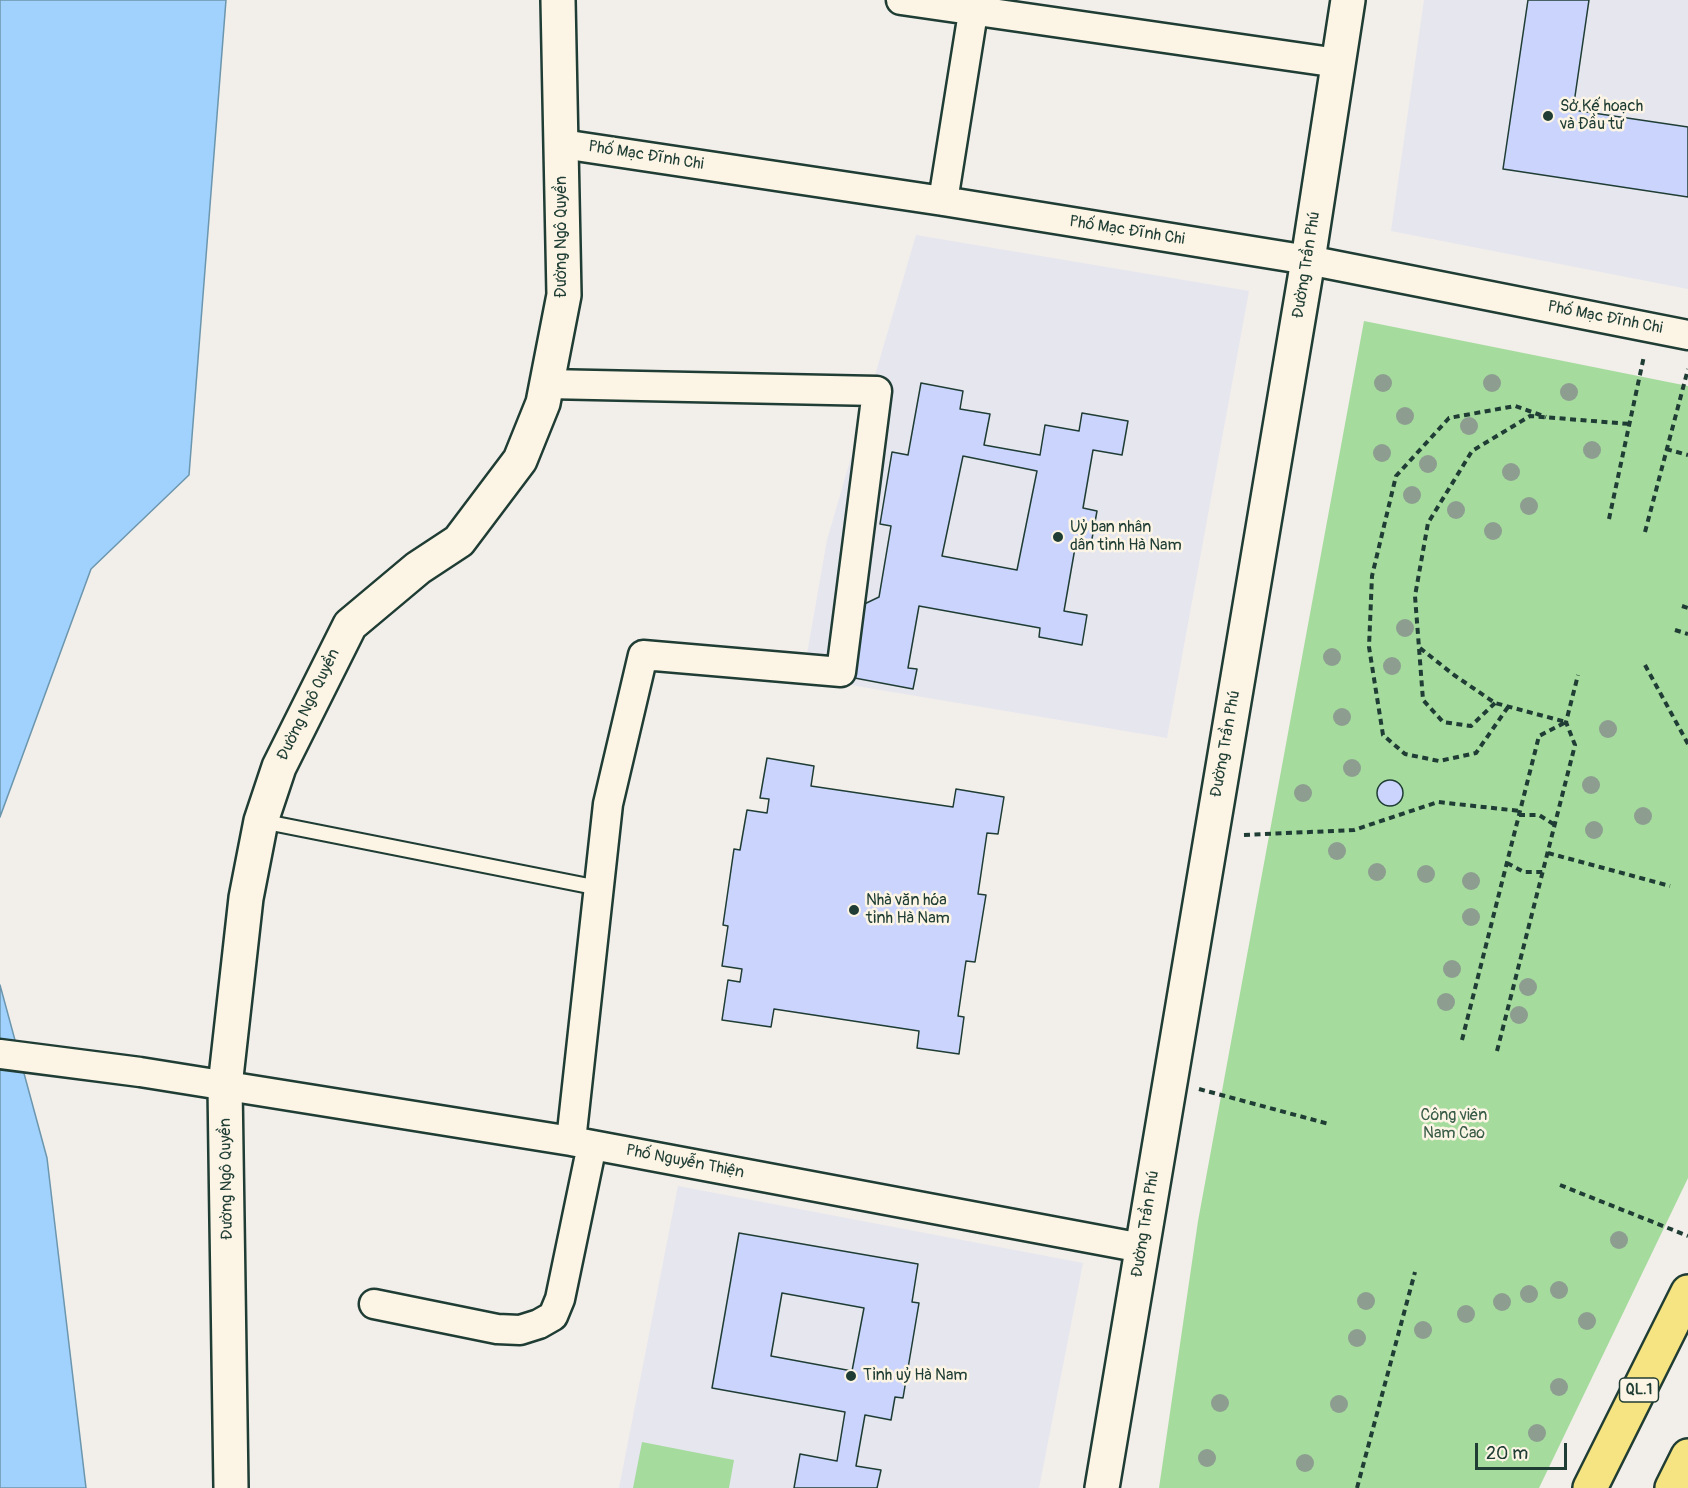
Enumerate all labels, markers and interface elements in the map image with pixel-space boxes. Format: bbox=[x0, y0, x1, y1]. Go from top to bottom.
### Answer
place label: Sở Kế hoạch và Đầu tư bbox=[1560, 97, 1643, 135]
marker: Sở Kế hoạch và Đầu tư bbox=[1541, 109, 1555, 123]
street label: Phố Mạc Đĩnh Chi bbox=[587, 137, 705, 175]
street label: Đường Ngô Quyền bbox=[552, 176, 572, 298]
street label: Đường Trần Phú bbox=[1289, 210, 1325, 320]
street label: Phố Mạc Đĩnh Chi bbox=[1068, 212, 1186, 250]
street label: Phố Mạc Đĩnh Chi bbox=[1546, 297, 1664, 339]
place label: Uỷ ban nhân dân tỉnh Hà Nam bbox=[1070, 518, 1182, 556]
marker: Uỷ ban nhân dân tỉnh Hà Nam bbox=[1051, 530, 1065, 544]
street label: Đường Ngô Quyền bbox=[274, 646, 344, 764]
street label: Đường Trần Phú bbox=[1207, 689, 1245, 799]
place label: Nhà văn hóa tỉnh Hà Nam bbox=[866, 891, 950, 929]
marker: Nhà văn hóa tỉnh Hà Nam bbox=[847, 903, 861, 917]
park label: Công viên Nam Cao bbox=[1421, 1106, 1487, 1144]
street label: Đường Ngô Quyền bbox=[216, 1118, 238, 1240]
street label: Phố Nguyễn Thiện bbox=[624, 1141, 746, 1183]
street label: Đường Trần Phú bbox=[1128, 1169, 1164, 1279]
place label: Tỉnh uỷ Hà Nam bbox=[863, 1366, 968, 1386]
marker: Tỉnh uỷ Hà Nam bbox=[844, 1369, 858, 1383]
road number: QL.1 bbox=[1620, 1378, 1658, 1402]
scale bar bbox=[1478, 1431, 1570, 1469]
text: 20 m bbox=[1486, 1442, 1528, 1465]

